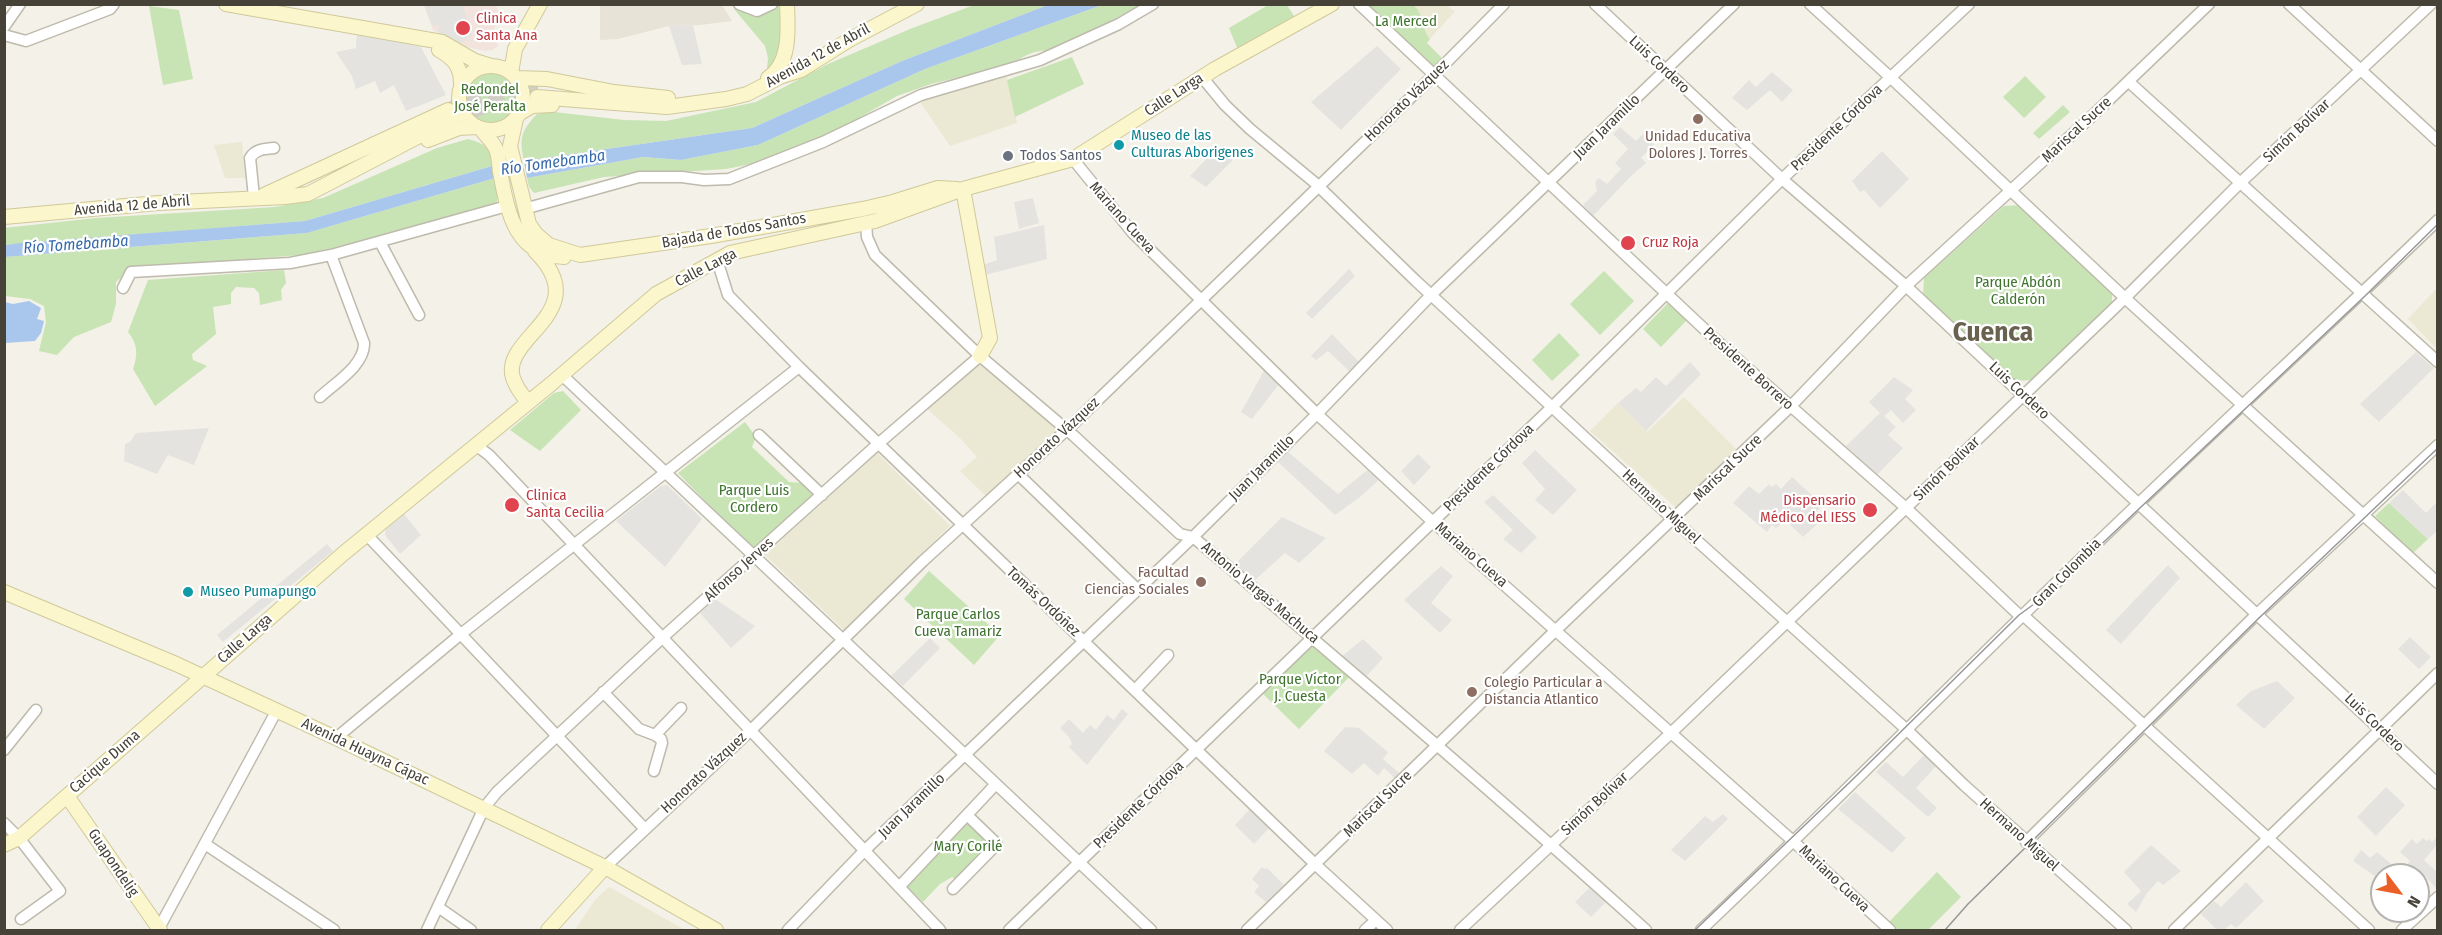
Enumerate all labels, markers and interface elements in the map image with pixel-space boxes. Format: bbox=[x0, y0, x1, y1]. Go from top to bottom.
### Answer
place label: Clinica Santa Ana bbox=[476, 10, 538, 45]
park label: La Merced bbox=[1375, 13, 1437, 31]
marker: Clinica Santa Ana bbox=[454, 19, 472, 37]
street label: Avenida 12 de Abril bbox=[763, 20, 873, 92]
street label: Luis Cordero bbox=[1625, 32, 1693, 98]
street label: Honorato Vázquez bbox=[1361, 56, 1453, 146]
street label: Calle Larga bbox=[1141, 69, 1207, 121]
park label: Redondel José Peralta bbox=[454, 81, 526, 116]
street label: Presidente Córdova bbox=[1787, 81, 1887, 175]
street label: Juan Jaramillo bbox=[1570, 91, 1644, 163]
street label: Mariscal Sucre bbox=[2039, 93, 2115, 167]
street label: Simón Bolívar bbox=[2260, 95, 2334, 167]
marker: Unidad Educativa Dolores J. Torres bbox=[1691, 112, 1705, 126]
place label: Museo de las Culturas Aborigenes bbox=[1131, 127, 1254, 162]
place label: Unidad Educativa Dolores J. Torres bbox=[1645, 128, 1751, 163]
marker: Museo de las Culturas Aborigenes bbox=[1112, 138, 1126, 152]
water label: Río Tomebamba bbox=[500, 146, 606, 180]
place label: Todos Santos bbox=[1020, 147, 1102, 165]
marker: Todos Santos bbox=[1001, 149, 1015, 163]
street label: Mariano Cueva bbox=[1085, 179, 1159, 257]
street label: Avenida 12 de Abril bbox=[73, 192, 191, 220]
street label: Bajada de Todos Santos bbox=[661, 209, 807, 253]
water label: Río Tomebamba bbox=[23, 232, 129, 258]
marker: Cruz Roja bbox=[1619, 234, 1637, 252]
place label: Cruz Roja bbox=[1642, 234, 1699, 252]
street label: Calle Larga bbox=[672, 245, 740, 291]
park label: Parque Abdón Calderón bbox=[1975, 274, 2061, 309]
district label: Cuenca bbox=[1953, 317, 2033, 349]
street label: Presidente Borrero bbox=[1699, 324, 1797, 414]
street label: Luis Cordero bbox=[1985, 358, 2053, 424]
street label: Honorato Vázquez bbox=[1011, 394, 1103, 482]
street label: Presidente Córdova bbox=[1440, 420, 1538, 516]
street label: Juan Jaramillo bbox=[1225, 431, 1299, 505]
street label: Mariscal Sucre bbox=[1690, 431, 1766, 505]
street label: Simón Bolívar bbox=[1910, 433, 1984, 505]
street label: Hermano Miguel bbox=[1618, 466, 1704, 548]
park label: Parque Luis Cordero bbox=[719, 482, 789, 517]
place label: Clinica Santa Cecilia bbox=[526, 487, 604, 522]
place label: Dispensario Médico del IESS bbox=[1760, 492, 1856, 527]
marker: Clinica Santa Cecilia bbox=[503, 496, 521, 514]
marker: Dispensario Médico del IESS bbox=[1861, 501, 1879, 519]
street label: Mariano Cueva bbox=[1431, 519, 1511, 591]
street label: Alfonso Jerves bbox=[701, 534, 777, 606]
street label: Gran Colombia bbox=[2029, 535, 2105, 611]
street label: Antonio Vargas Machuca bbox=[1197, 538, 1323, 648]
street label: Tomás Ordóñez bbox=[1002, 563, 1084, 641]
place label: Facultad Ciencias Sociales bbox=[1084, 564, 1189, 599]
marker: Facultad Ciencias Sociales bbox=[1194, 575, 1208, 589]
place label: Museo Pumapungo bbox=[200, 583, 316, 601]
marker: Museo Pumapungo bbox=[181, 585, 195, 599]
park label: Parque Carlos Cueva Tamariz bbox=[914, 606, 1002, 641]
street label: Calle Larga bbox=[214, 610, 276, 668]
park label: Parque Víctor J. Cuesta bbox=[1259, 671, 1341, 706]
place label: Colegio Particular a Distancia Atlantico bbox=[1484, 674, 1603, 709]
marker: Colegio Particular a Distancia Atlantico bbox=[1465, 685, 1479, 699]
street label: Luis Cordero bbox=[2340, 690, 2408, 756]
street label: Avenida Huayna Cápac bbox=[298, 715, 432, 789]
street label: Cacique Duma bbox=[66, 727, 144, 797]
street label: Honorato Vázquez bbox=[658, 729, 750, 817]
street label: Presidente Córdova bbox=[1090, 757, 1188, 853]
street label: Mariscal Sucre bbox=[1340, 767, 1416, 841]
street label: Simón Bolívar bbox=[1558, 768, 1632, 840]
street label: Juan Jaramillo bbox=[875, 770, 949, 842]
street label: Hermano Miguel bbox=[1976, 795, 2062, 875]
street label: Guapondelig bbox=[84, 826, 142, 900]
park label: Mary Corilé bbox=[934, 838, 1002, 856]
street label: Mariano Cueva bbox=[1795, 842, 1873, 916]
north arrow bbox=[2370, 863, 2430, 923]
text: N bbox=[2403, 893, 2425, 911]

